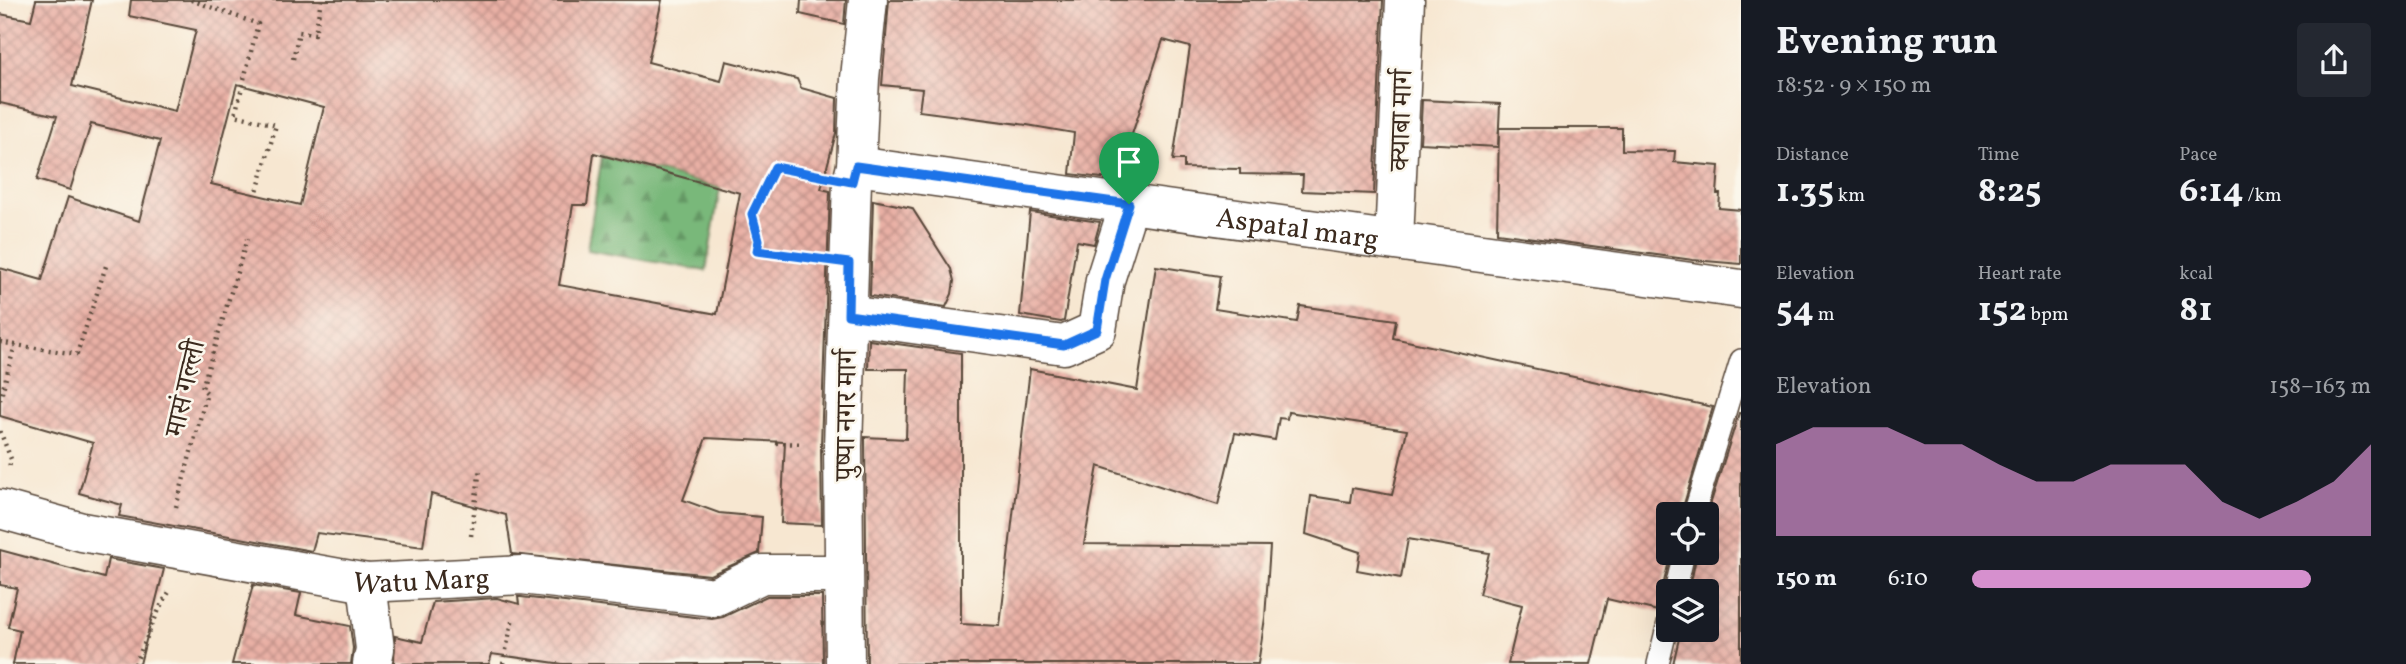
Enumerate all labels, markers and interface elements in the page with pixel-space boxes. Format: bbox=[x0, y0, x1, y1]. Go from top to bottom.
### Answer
text: Evening run bbox=[1776, 17, 1998, 70]
button: share bbox=[2297, 23, 2371, 97]
street label: क्याबा मार्ग bbox=[1381, 67, 1424, 174]
text: 18:52 · 9 × 150 m bbox=[1776, 70, 1931, 102]
pin bbox=[1099, 132, 1159, 204]
text: Distance bbox=[1776, 142, 1849, 168]
text: Time bbox=[1978, 142, 2019, 168]
text: Pace bbox=[2179, 142, 2217, 168]
icon: arrive bbox=[1110, 143, 1148, 181]
text: 1.35 bbox=[1776, 168, 1834, 216]
text: 8:25 bbox=[1978, 168, 2042, 216]
text: 6:14 bbox=[2179, 168, 2244, 216]
text: km bbox=[1834, 183, 1865, 209]
text: /km bbox=[2244, 183, 2282, 209]
street label: Aspatal marg bbox=[1214, 199, 1381, 260]
text: Elevation bbox=[1776, 261, 1855, 287]
text: Heart rate bbox=[1978, 261, 2062, 287]
text: kcal bbox=[2179, 261, 2213, 287]
text: 54 bbox=[1776, 287, 1814, 335]
text: 152 bbox=[1978, 287, 2027, 335]
text: 81 bbox=[2179, 287, 2212, 335]
text: m bbox=[1814, 302, 1835, 328]
text: bpm bbox=[2027, 302, 2069, 328]
street label: मासं गल्ली bbox=[156, 334, 217, 443]
street label: पुष्पा नगर मार्ग bbox=[827, 348, 868, 483]
text: Elevation bbox=[1776, 371, 1872, 403]
text: 158–163 m bbox=[2269, 371, 2371, 403]
map controls bbox=[1656, 502, 1719, 642]
button: locate bbox=[1656, 502, 1719, 565]
street label: Watu Marg bbox=[349, 560, 491, 607]
text: 150 m bbox=[1776, 563, 1837, 595]
text: 6:10 bbox=[1888, 563, 1928, 595]
button: layers bbox=[1656, 579, 1719, 642]

